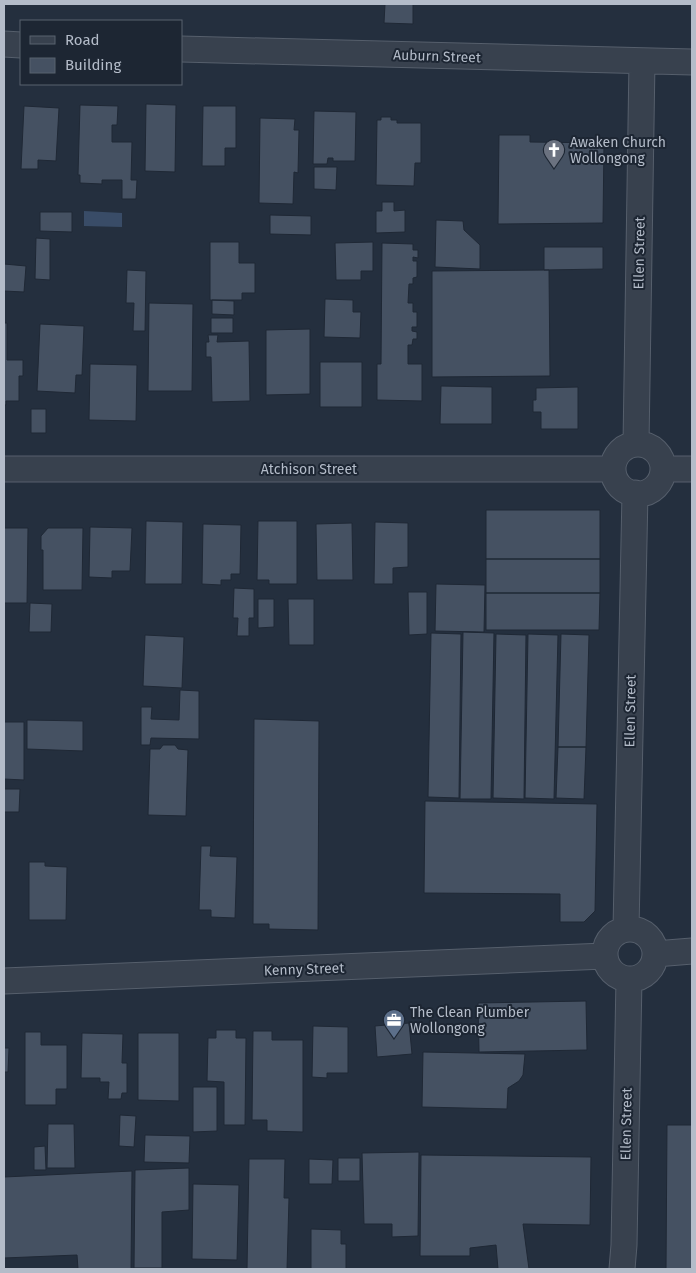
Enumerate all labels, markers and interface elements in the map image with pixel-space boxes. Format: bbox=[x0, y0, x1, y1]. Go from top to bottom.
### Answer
legend bbox=[20, 20, 182, 85]
text: Road bbox=[65, 31, 100, 49]
street label: Auburn Street bbox=[393, 46, 482, 67]
text: Building bbox=[65, 56, 121, 74]
place label: Awaken Church Wollongong bbox=[570, 134, 666, 167]
church icon: Awaken Church Wollongong bbox=[542, 138, 566, 169]
street label: Ellen Street bbox=[630, 215, 649, 290]
street label: Atchison Street bbox=[261, 461, 358, 478]
street label: Ellen Street bbox=[621, 673, 640, 748]
street label: Kenny Street bbox=[263, 960, 346, 979]
place label: The Clean Plumber Wollongong bbox=[410, 1004, 530, 1037]
office icon: The Clean Plumber Wollongong bbox=[382, 1008, 406, 1039]
street label: Ellen Street bbox=[617, 1086, 636, 1161]

